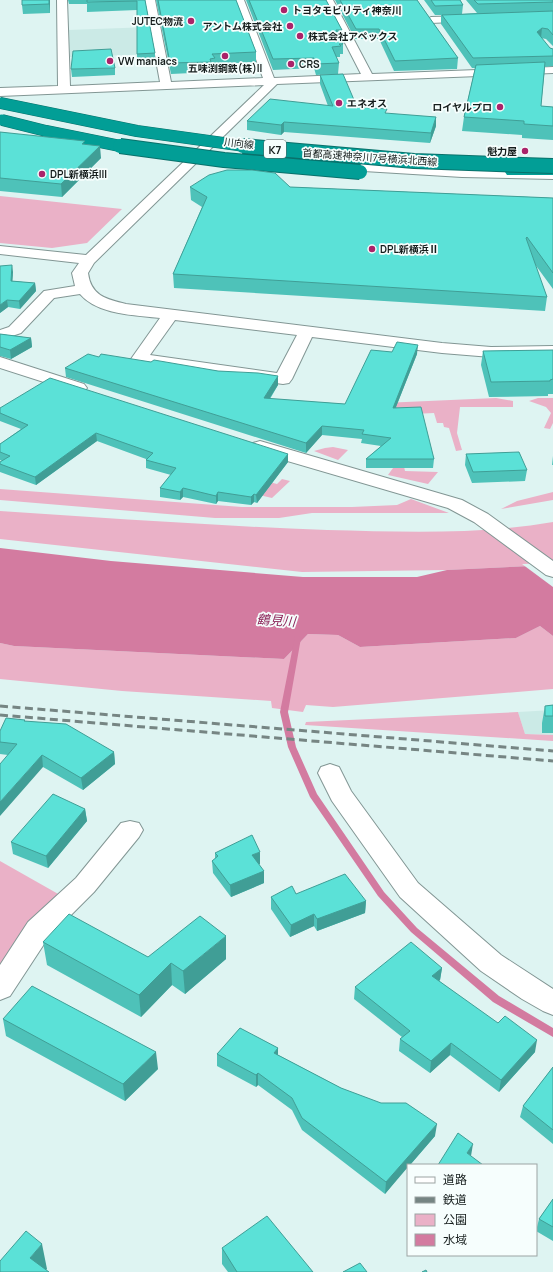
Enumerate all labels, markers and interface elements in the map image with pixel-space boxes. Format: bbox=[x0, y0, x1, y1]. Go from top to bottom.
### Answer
place label: トヨタモビリティ神奈川 bbox=[292, 3, 401, 17]
marker: トヨタモビリティ神奈川 bbox=[279, 5, 289, 15]
place label: JUTEC物流 bbox=[132, 14, 183, 28]
marker: JUTEC物流 bbox=[186, 16, 196, 26]
place label: アントム株式会社 bbox=[202, 19, 283, 33]
marker: アントム株式会社 bbox=[285, 21, 295, 31]
place label: 株式会社アペックス bbox=[308, 29, 398, 43]
marker: 株式会社アペックス bbox=[295, 31, 305, 41]
marker: 五味渕鋼鉄(株)II bbox=[220, 51, 230, 61]
place label: VW maniacs bbox=[118, 54, 177, 68]
marker: VW maniacs bbox=[105, 56, 115, 66]
place label: CRS bbox=[299, 57, 320, 71]
marker: CRS bbox=[286, 59, 296, 69]
place label: 五味渕鋼鉄(株)II bbox=[188, 61, 262, 75]
place label: エネオス bbox=[347, 96, 387, 110]
marker: エネオス bbox=[334, 98, 344, 108]
place label: ロイヤルプロ bbox=[432, 100, 492, 114]
marker: ロイヤルプロ bbox=[495, 102, 505, 112]
street label: 川向線 bbox=[223, 134, 255, 152]
road number: K7 bbox=[264, 140, 286, 158]
place label: 魁力屋 bbox=[487, 144, 517, 158]
street label: 首都高速神奈川7号横浜北西線 bbox=[302, 145, 438, 169]
marker: 魁力屋 bbox=[520, 146, 530, 156]
place label: DPL新横浜III bbox=[50, 167, 107, 181]
marker: DPL新横浜III bbox=[37, 169, 47, 179]
place label: DPL新横浜Ⅱ bbox=[380, 242, 439, 256]
marker: DPL新横浜Ⅱ bbox=[367, 244, 377, 254]
water label: 鶴見川 bbox=[256, 610, 298, 630]
legend bbox=[407, 1164, 537, 1256]
text: 道路 bbox=[443, 1171, 467, 1188]
text: 鉄道 bbox=[443, 1191, 467, 1208]
text: 公園 bbox=[443, 1211, 467, 1228]
text: 水域 bbox=[443, 1231, 467, 1248]

